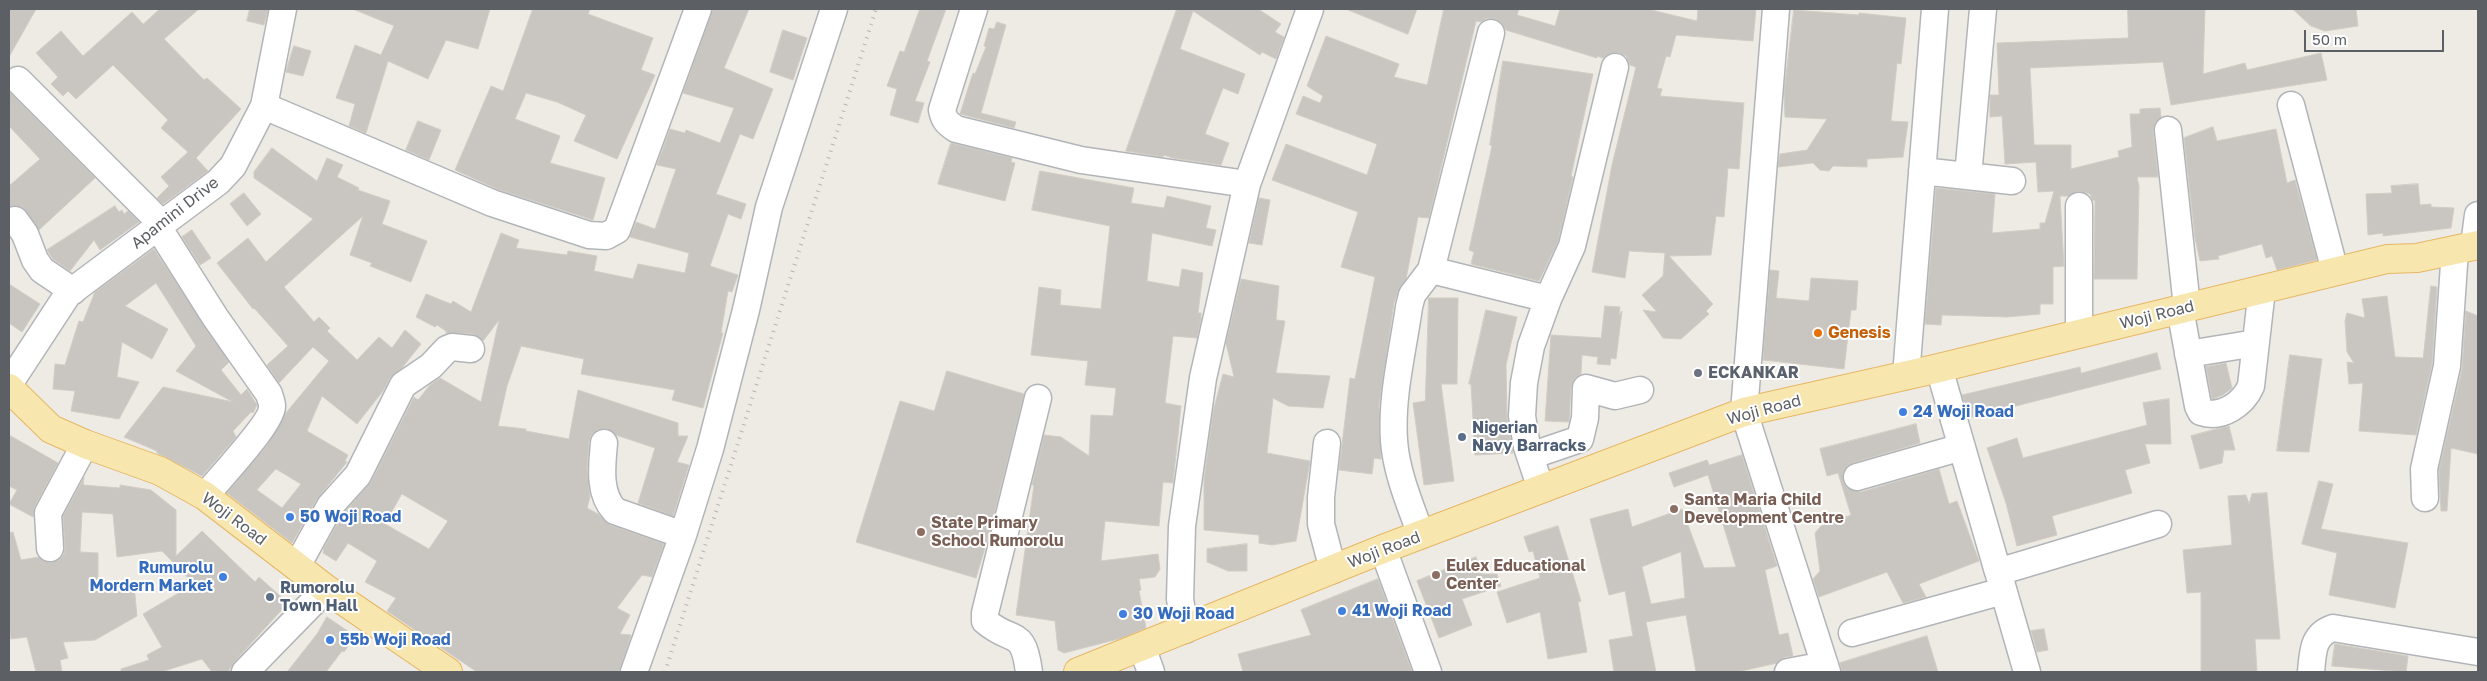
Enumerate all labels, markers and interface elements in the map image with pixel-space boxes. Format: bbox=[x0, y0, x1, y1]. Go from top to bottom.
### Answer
scale bar bbox=[2307, 20, 2447, 52]
text: 50 m bbox=[2312, 30, 2347, 48]
street label: Apamini Drive bbox=[127, 173, 223, 253]
street label: Woji Road bbox=[2118, 296, 2196, 334]
place label: Genesis bbox=[1828, 323, 1891, 343]
marker: Genesis bbox=[1812, 327, 1824, 339]
place label: ECKANKAR bbox=[1708, 363, 1799, 383]
marker: ECKANKAR bbox=[1692, 367, 1704, 379]
street label: Woji Road bbox=[1725, 391, 1803, 429]
place label: 24 Woji Road bbox=[1913, 402, 2014, 422]
marker: 24 Woji Road bbox=[1897, 406, 1909, 418]
place label: Nigerian Navy Barracks bbox=[1472, 418, 1586, 456]
marker: Nigerian Navy Barracks bbox=[1456, 431, 1468, 443]
street label: Woji Road bbox=[198, 488, 270, 550]
place label: Santa Maria Child Development Centre bbox=[1684, 490, 1844, 528]
marker: Santa Maria Child Development Centre bbox=[1668, 503, 1680, 515]
place label: 50 Woji Road bbox=[300, 507, 401, 527]
marker: 50 Woji Road bbox=[284, 511, 296, 523]
place label: State Primary School Rumorolu bbox=[931, 513, 1064, 551]
marker: State Primary School Rumorolu bbox=[915, 526, 927, 538]
street label: Woji Road bbox=[1345, 527, 1423, 573]
place label: Eulex Educational Center bbox=[1446, 556, 1586, 594]
place label: Rumurolu Mordern Market bbox=[89, 558, 213, 596]
marker: Eulex Educational Center bbox=[1430, 569, 1442, 581]
marker: Rumurolu Mordern Market bbox=[217, 571, 229, 583]
place label: Rumorolu Town Hall bbox=[280, 578, 358, 616]
marker: Rumorolu Town Hall bbox=[264, 591, 276, 603]
place label: 41 Woji Road bbox=[1352, 601, 1451, 621]
place label: 30 Woji Road bbox=[1133, 604, 1234, 624]
marker: 41 Woji Road bbox=[1336, 605, 1348, 617]
marker: 30 Woji Road bbox=[1117, 608, 1129, 620]
place label: 55b Woji Road bbox=[340, 630, 451, 650]
marker: 55b Woji Road bbox=[324, 634, 336, 646]

